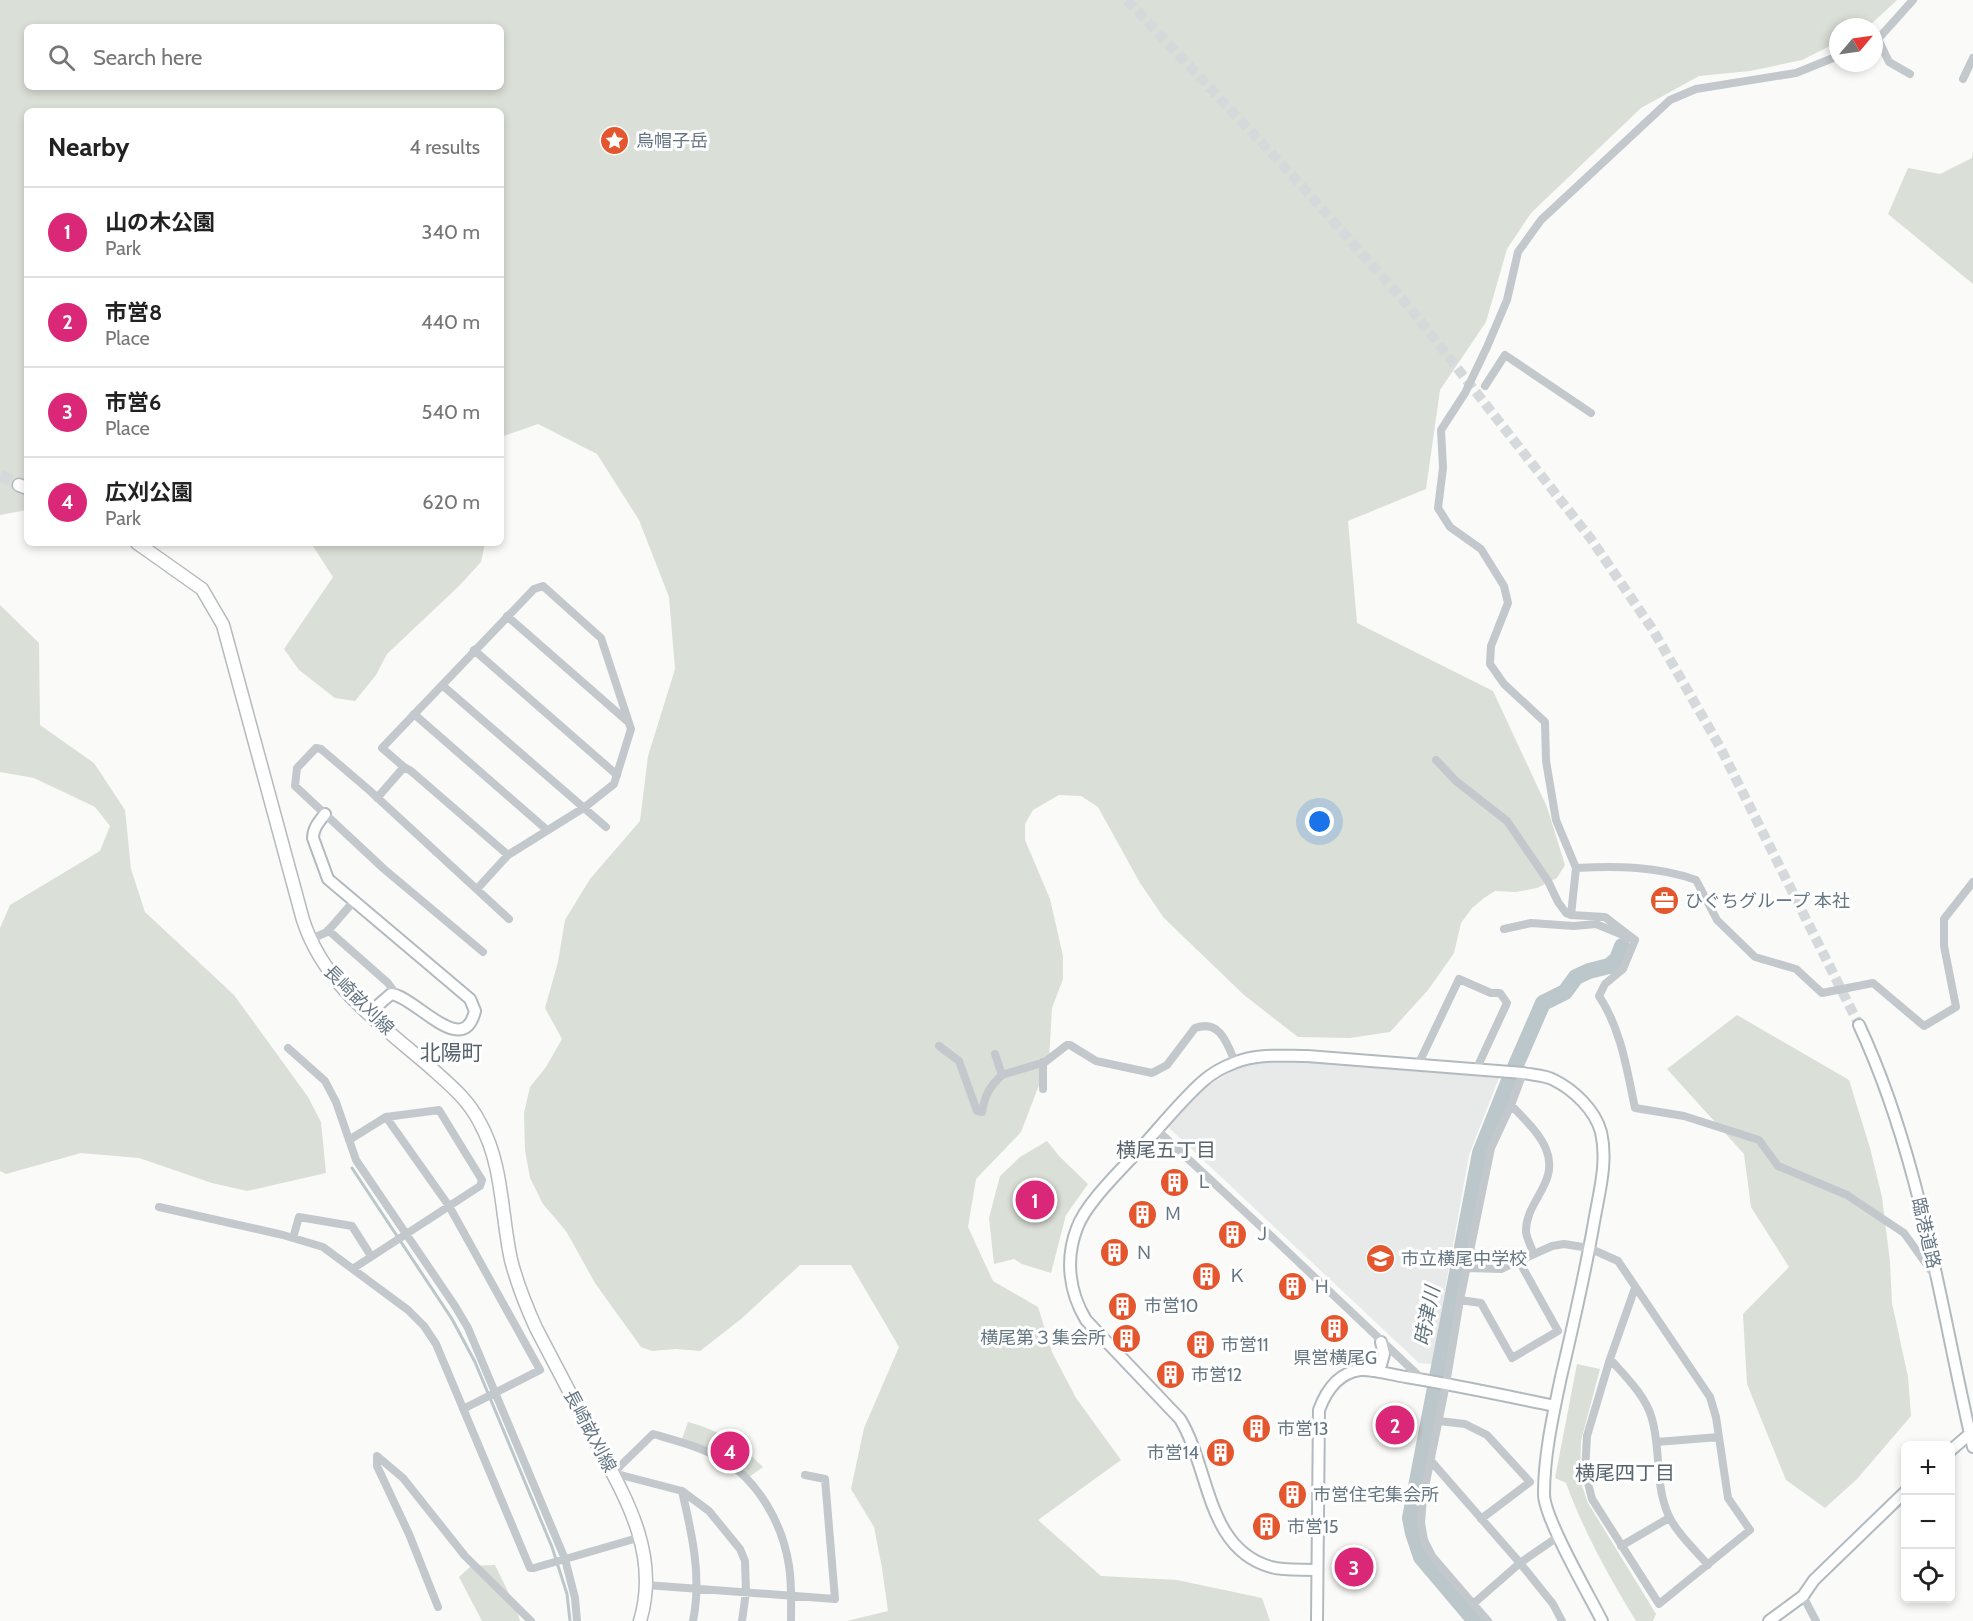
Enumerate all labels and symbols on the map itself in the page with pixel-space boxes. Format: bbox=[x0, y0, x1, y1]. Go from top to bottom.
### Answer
north arrow bbox=[1829, 18, 1883, 72]
place icon: 烏帽子岳 bbox=[599, 125, 631, 157]
place label: 烏帽子岳 bbox=[636, 130, 708, 152]
your location bbox=[1305, 807, 1334, 836]
office icon: ひぐちグループ 本社 bbox=[1648, 885, 1680, 917]
place label: ひぐちグループ 本社 bbox=[1685, 890, 1850, 912]
street label: 長崎畝刈線 bbox=[319, 960, 399, 1040]
district label: 北陽町 bbox=[420, 1040, 483, 1065]
district label: 横尾五丁目 bbox=[1116, 1138, 1216, 1162]
building icon: Ｌ bbox=[1158, 1166, 1190, 1198]
place label: Ｌ bbox=[1195, 1171, 1213, 1193]
pin: 1 bbox=[1016, 1178, 1054, 1222]
street label: 臨港道路 bbox=[1907, 1195, 1945, 1271]
building icon: Ｍ bbox=[1127, 1198, 1159, 1230]
place label: Ｍ bbox=[1164, 1203, 1182, 1225]
building icon: Ｊ bbox=[1216, 1218, 1248, 1250]
place label: Ｊ bbox=[1253, 1223, 1271, 1245]
building icon: Ｎ bbox=[1098, 1237, 1130, 1269]
place label: Ｎ bbox=[1135, 1242, 1153, 1264]
school or university icon: 市立横尾中学校 bbox=[1364, 1243, 1396, 1275]
place label: 市立横尾中学校 bbox=[1401, 1248, 1527, 1270]
building icon: Ｋ bbox=[1191, 1260, 1223, 1292]
place label: Ｋ bbox=[1228, 1265, 1246, 1287]
building icon: Ｈ bbox=[1276, 1271, 1308, 1303]
place label: Ｈ bbox=[1313, 1276, 1331, 1298]
water label: 時津川 bbox=[1409, 1282, 1445, 1348]
building icon: 市営10 bbox=[1107, 1290, 1139, 1322]
place label: 市営10 bbox=[1144, 1295, 1198, 1317]
building icon: 県営横尾G bbox=[1319, 1313, 1351, 1345]
building icon: 横尾第３集会所 bbox=[1111, 1322, 1143, 1354]
place label: 横尾第３集会所 bbox=[980, 1327, 1106, 1349]
building icon: 市営11 bbox=[1184, 1329, 1216, 1361]
place label: 市営11 bbox=[1221, 1334, 1269, 1356]
place label: 県営横尾G bbox=[1293, 1347, 1377, 1369]
building icon: 市営12 bbox=[1154, 1359, 1186, 1391]
place label: 市営12 bbox=[1191, 1364, 1242, 1386]
street label: 長崎畝刈線 bbox=[559, 1386, 621, 1476]
pin: 2 bbox=[1376, 1402, 1414, 1448]
building icon: 市営13 bbox=[1240, 1413, 1272, 1445]
place label: 市営13 bbox=[1277, 1418, 1329, 1440]
pin: 4 bbox=[710, 1428, 750, 1474]
building icon: 市営14 bbox=[1204, 1437, 1236, 1469]
place label: 市営14 bbox=[1147, 1442, 1199, 1464]
district label: 横尾四丁目 bbox=[1575, 1461, 1675, 1485]
building icon: 市営住宅集会所 bbox=[1276, 1479, 1308, 1511]
place label: 市営住宅集会所 bbox=[1313, 1484, 1439, 1506]
building icon: 市営15 bbox=[1250, 1511, 1282, 1543]
place label: 市営15 bbox=[1287, 1516, 1339, 1538]
pin: 3 bbox=[1334, 1544, 1374, 1590]

